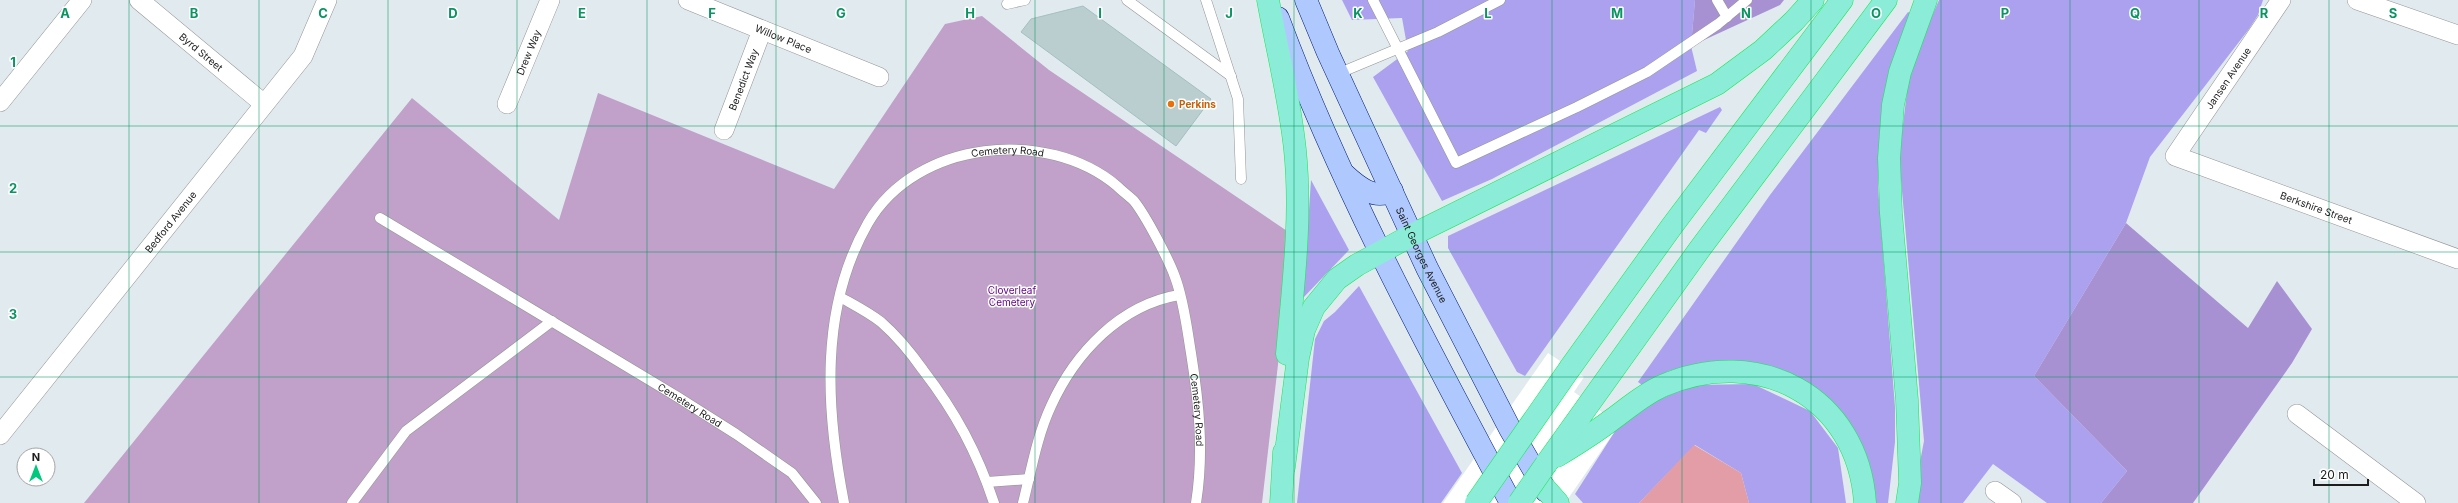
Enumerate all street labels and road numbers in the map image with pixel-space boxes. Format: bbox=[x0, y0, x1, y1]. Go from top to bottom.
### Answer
street label: Willow Place bbox=[753, 22, 814, 55]
street label: Drew Way bbox=[514, 27, 543, 77]
street label: Byrd Street bbox=[177, 30, 226, 74]
street label: Jansen Avenue bbox=[2203, 45, 2253, 111]
street label: Benedict Way bbox=[726, 47, 760, 112]
street label: Cemetery Road bbox=[970, 144, 1045, 159]
street label: Bedford Avenue bbox=[142, 188, 199, 255]
street label: Berkshire Street bbox=[2279, 189, 2355, 226]
street label: Saint Georges Avenue bbox=[1394, 205, 1450, 305]
street label: Cemetery Road bbox=[1188, 373, 1206, 447]
street label: Cemetery Road bbox=[656, 381, 724, 430]

